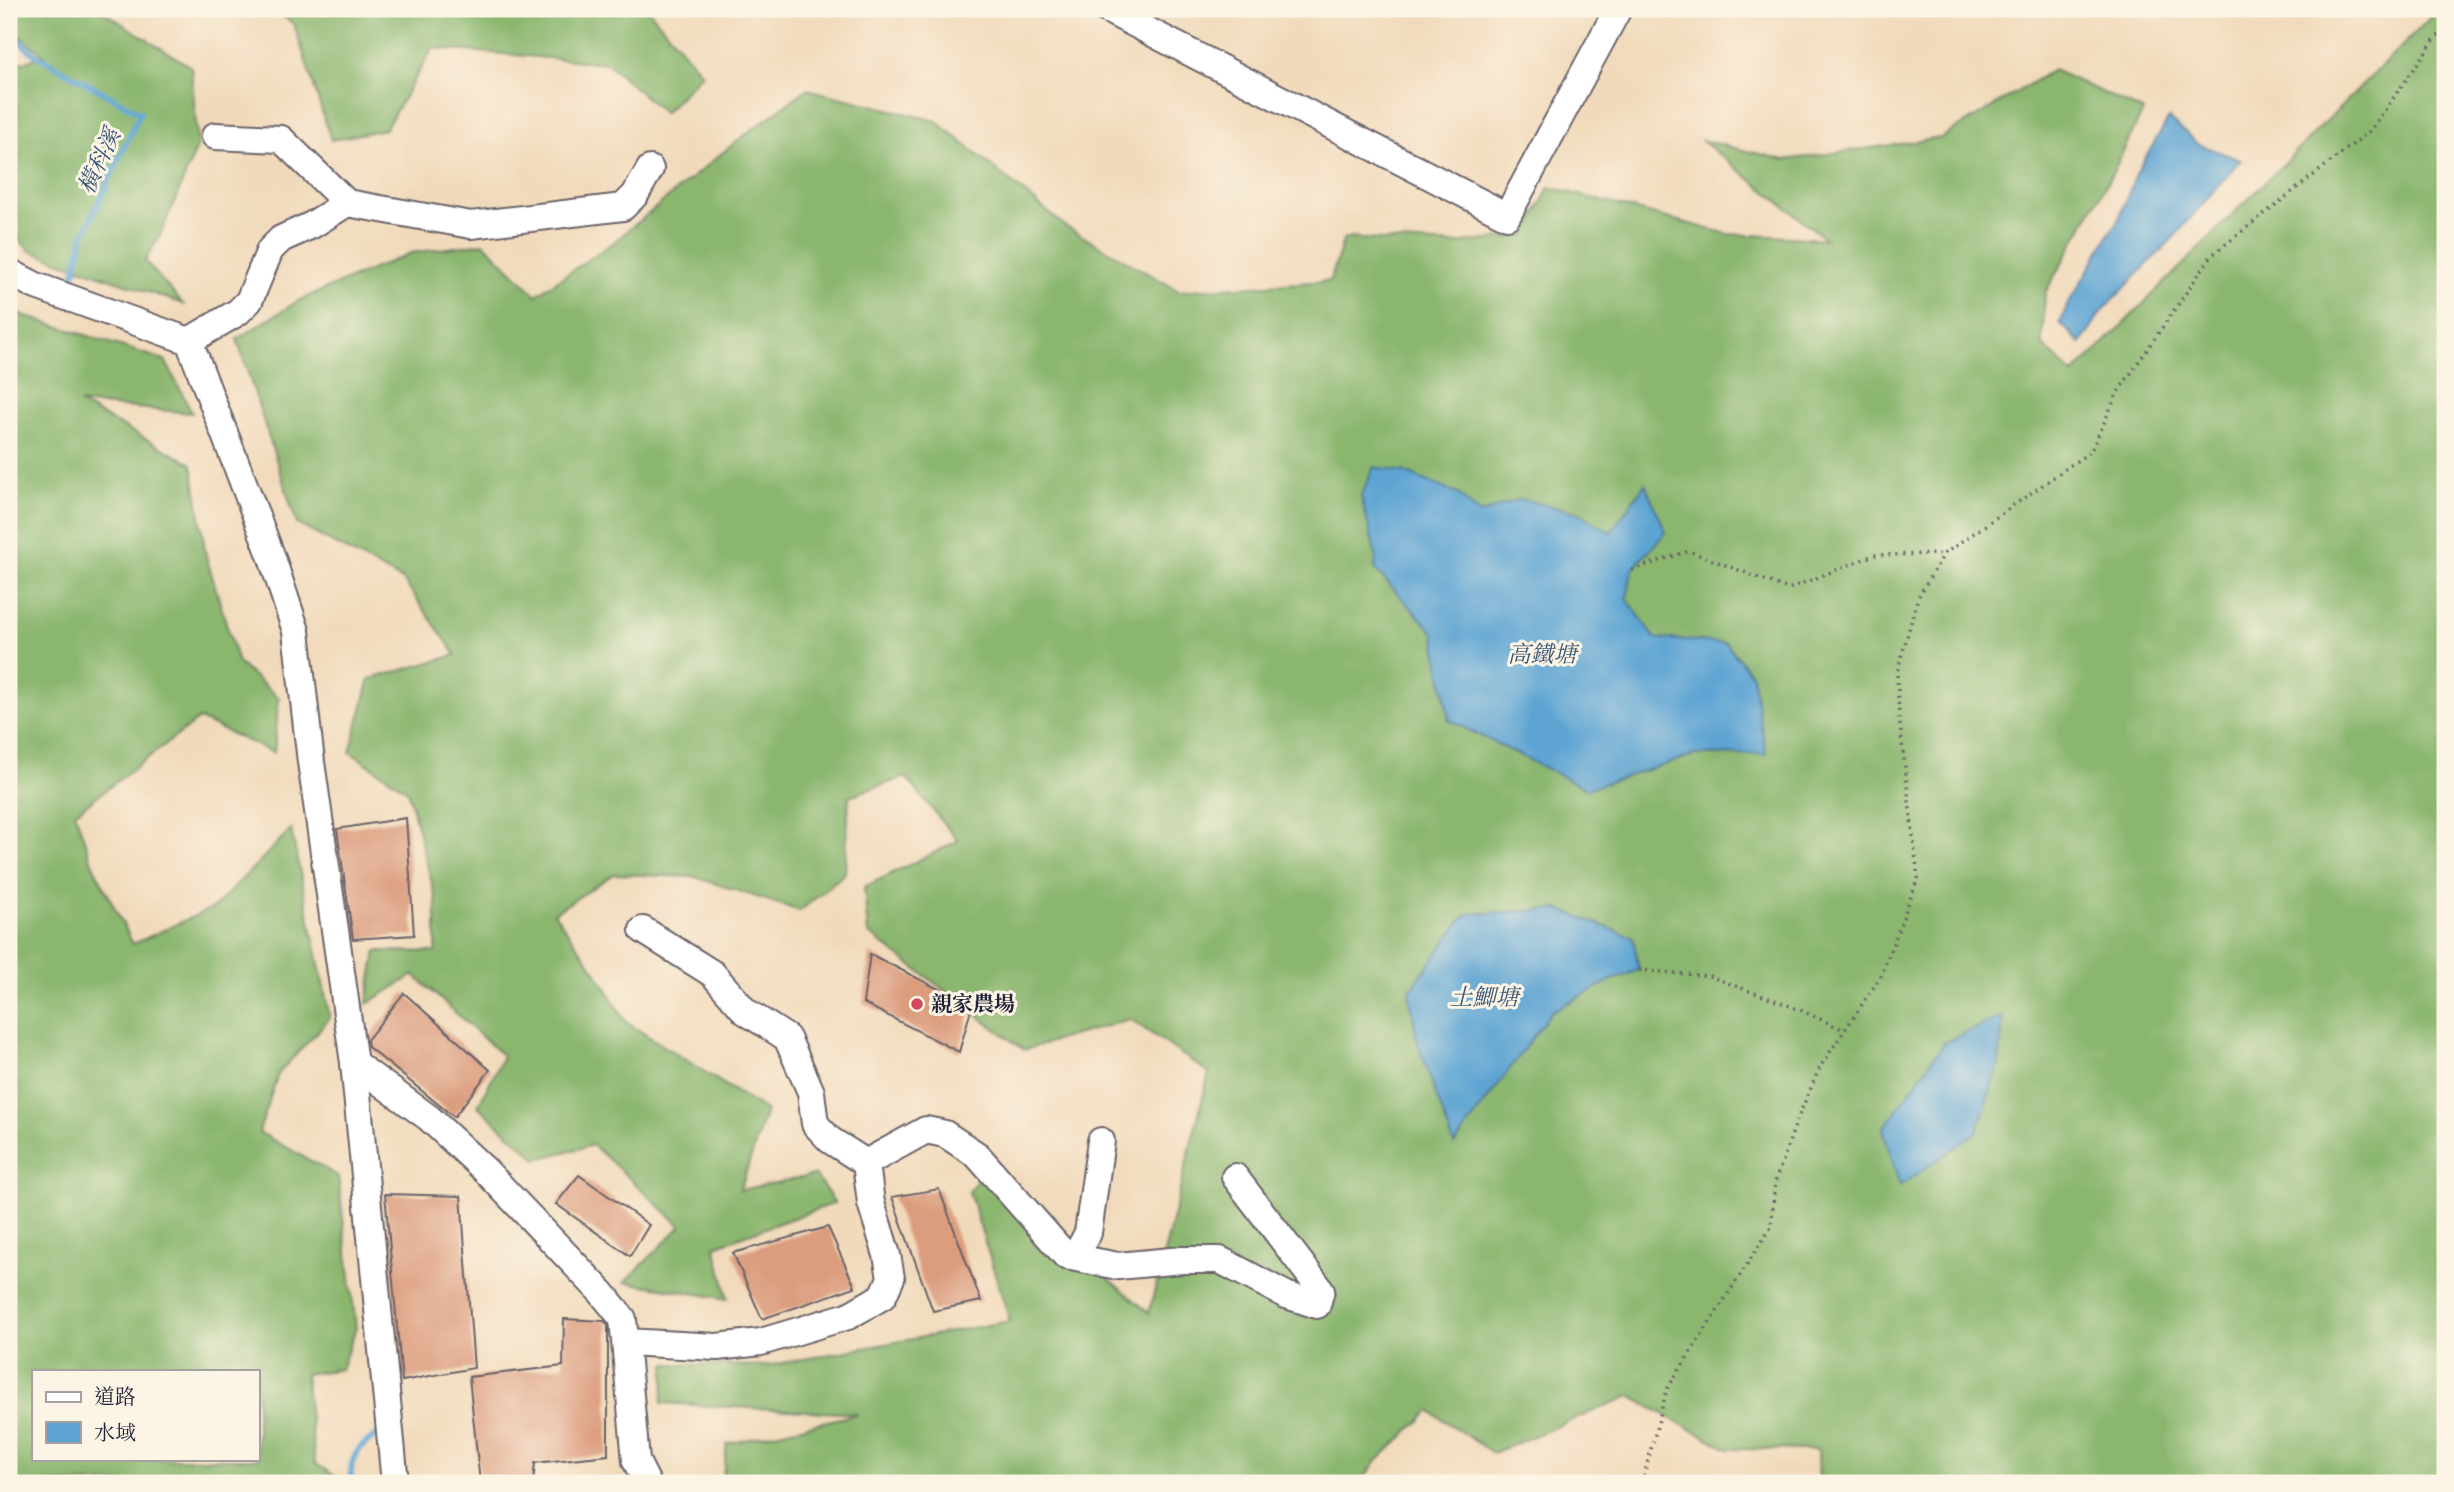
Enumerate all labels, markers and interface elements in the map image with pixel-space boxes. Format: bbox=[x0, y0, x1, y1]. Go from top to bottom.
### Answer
water label: 橫科溪 bbox=[72, 121, 128, 198]
water label: 高鐵塘 bbox=[1508, 640, 1581, 668]
water label: 土鯽塘 bbox=[1450, 983, 1523, 1011]
place label: 親家農場 bbox=[931, 991, 1015, 1017]
marker: 親家農場 bbox=[909, 996, 925, 1012]
legend bbox=[32, 1370, 259, 1460]
text: 道路 bbox=[94, 1384, 136, 1410]
text: 水域 bbox=[94, 1420, 136, 1446]

